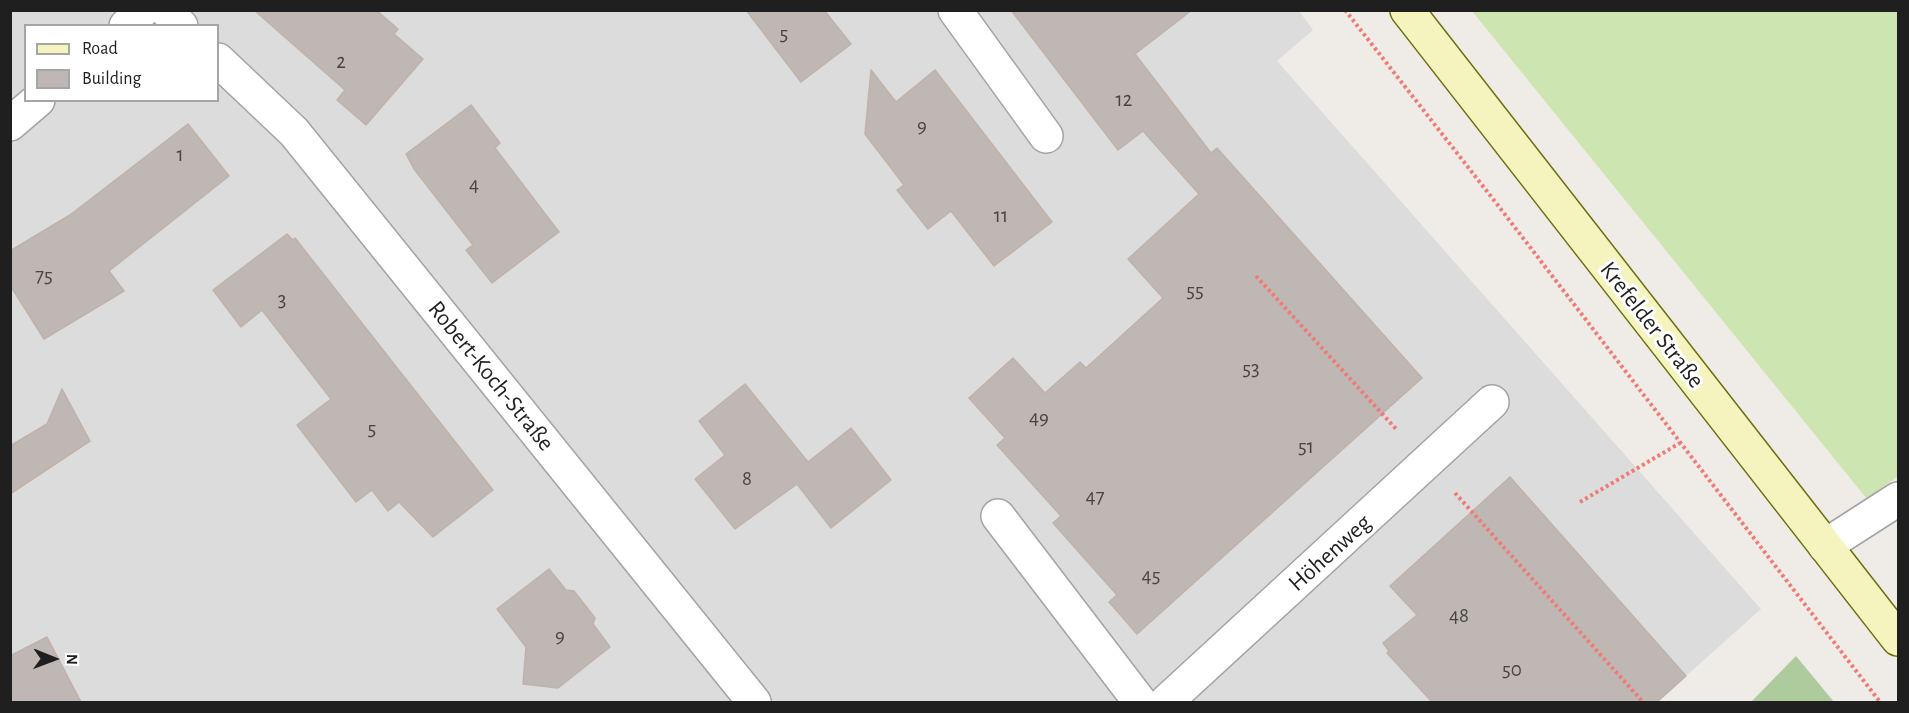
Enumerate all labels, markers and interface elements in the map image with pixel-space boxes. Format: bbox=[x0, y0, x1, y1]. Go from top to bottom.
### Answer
house number: 5 bbox=[780, 21, 788, 47]
legend bbox=[24, 24, 219, 102]
text: Road bbox=[82, 40, 118, 58]
house number: 2 bbox=[336, 49, 346, 75]
text: Building bbox=[82, 70, 141, 88]
house number: 12 bbox=[1116, 87, 1132, 113]
house number: 9 bbox=[917, 113, 927, 139]
house number: 1 bbox=[176, 142, 184, 168]
house number: 4 bbox=[469, 172, 479, 198]
house number: 11 bbox=[994, 203, 1008, 229]
street label: Krefelder Straße bbox=[1594, 256, 1710, 394]
house number: 75 bbox=[35, 263, 53, 289]
house number: 55 bbox=[1186, 278, 1204, 304]
house number: 3 bbox=[278, 287, 286, 313]
street label: Robert-Koch-Straße bbox=[422, 295, 560, 457]
house number: 53 bbox=[1242, 356, 1260, 382]
house number: 49 bbox=[1029, 405, 1049, 431]
house number: 5 bbox=[368, 416, 376, 442]
house number: 51 bbox=[1298, 434, 1314, 460]
house number: 8 bbox=[742, 466, 752, 492]
house number: 47 bbox=[1086, 484, 1104, 510]
street label: Höhenweg bbox=[1283, 508, 1377, 598]
house number: 45 bbox=[1142, 563, 1160, 589]
house number: 48 bbox=[1449, 603, 1469, 629]
house number: 9 bbox=[555, 623, 565, 649]
north arrow bbox=[24, 629, 84, 689]
text: N bbox=[64, 654, 80, 665]
house number: 50 bbox=[1502, 657, 1522, 683]

